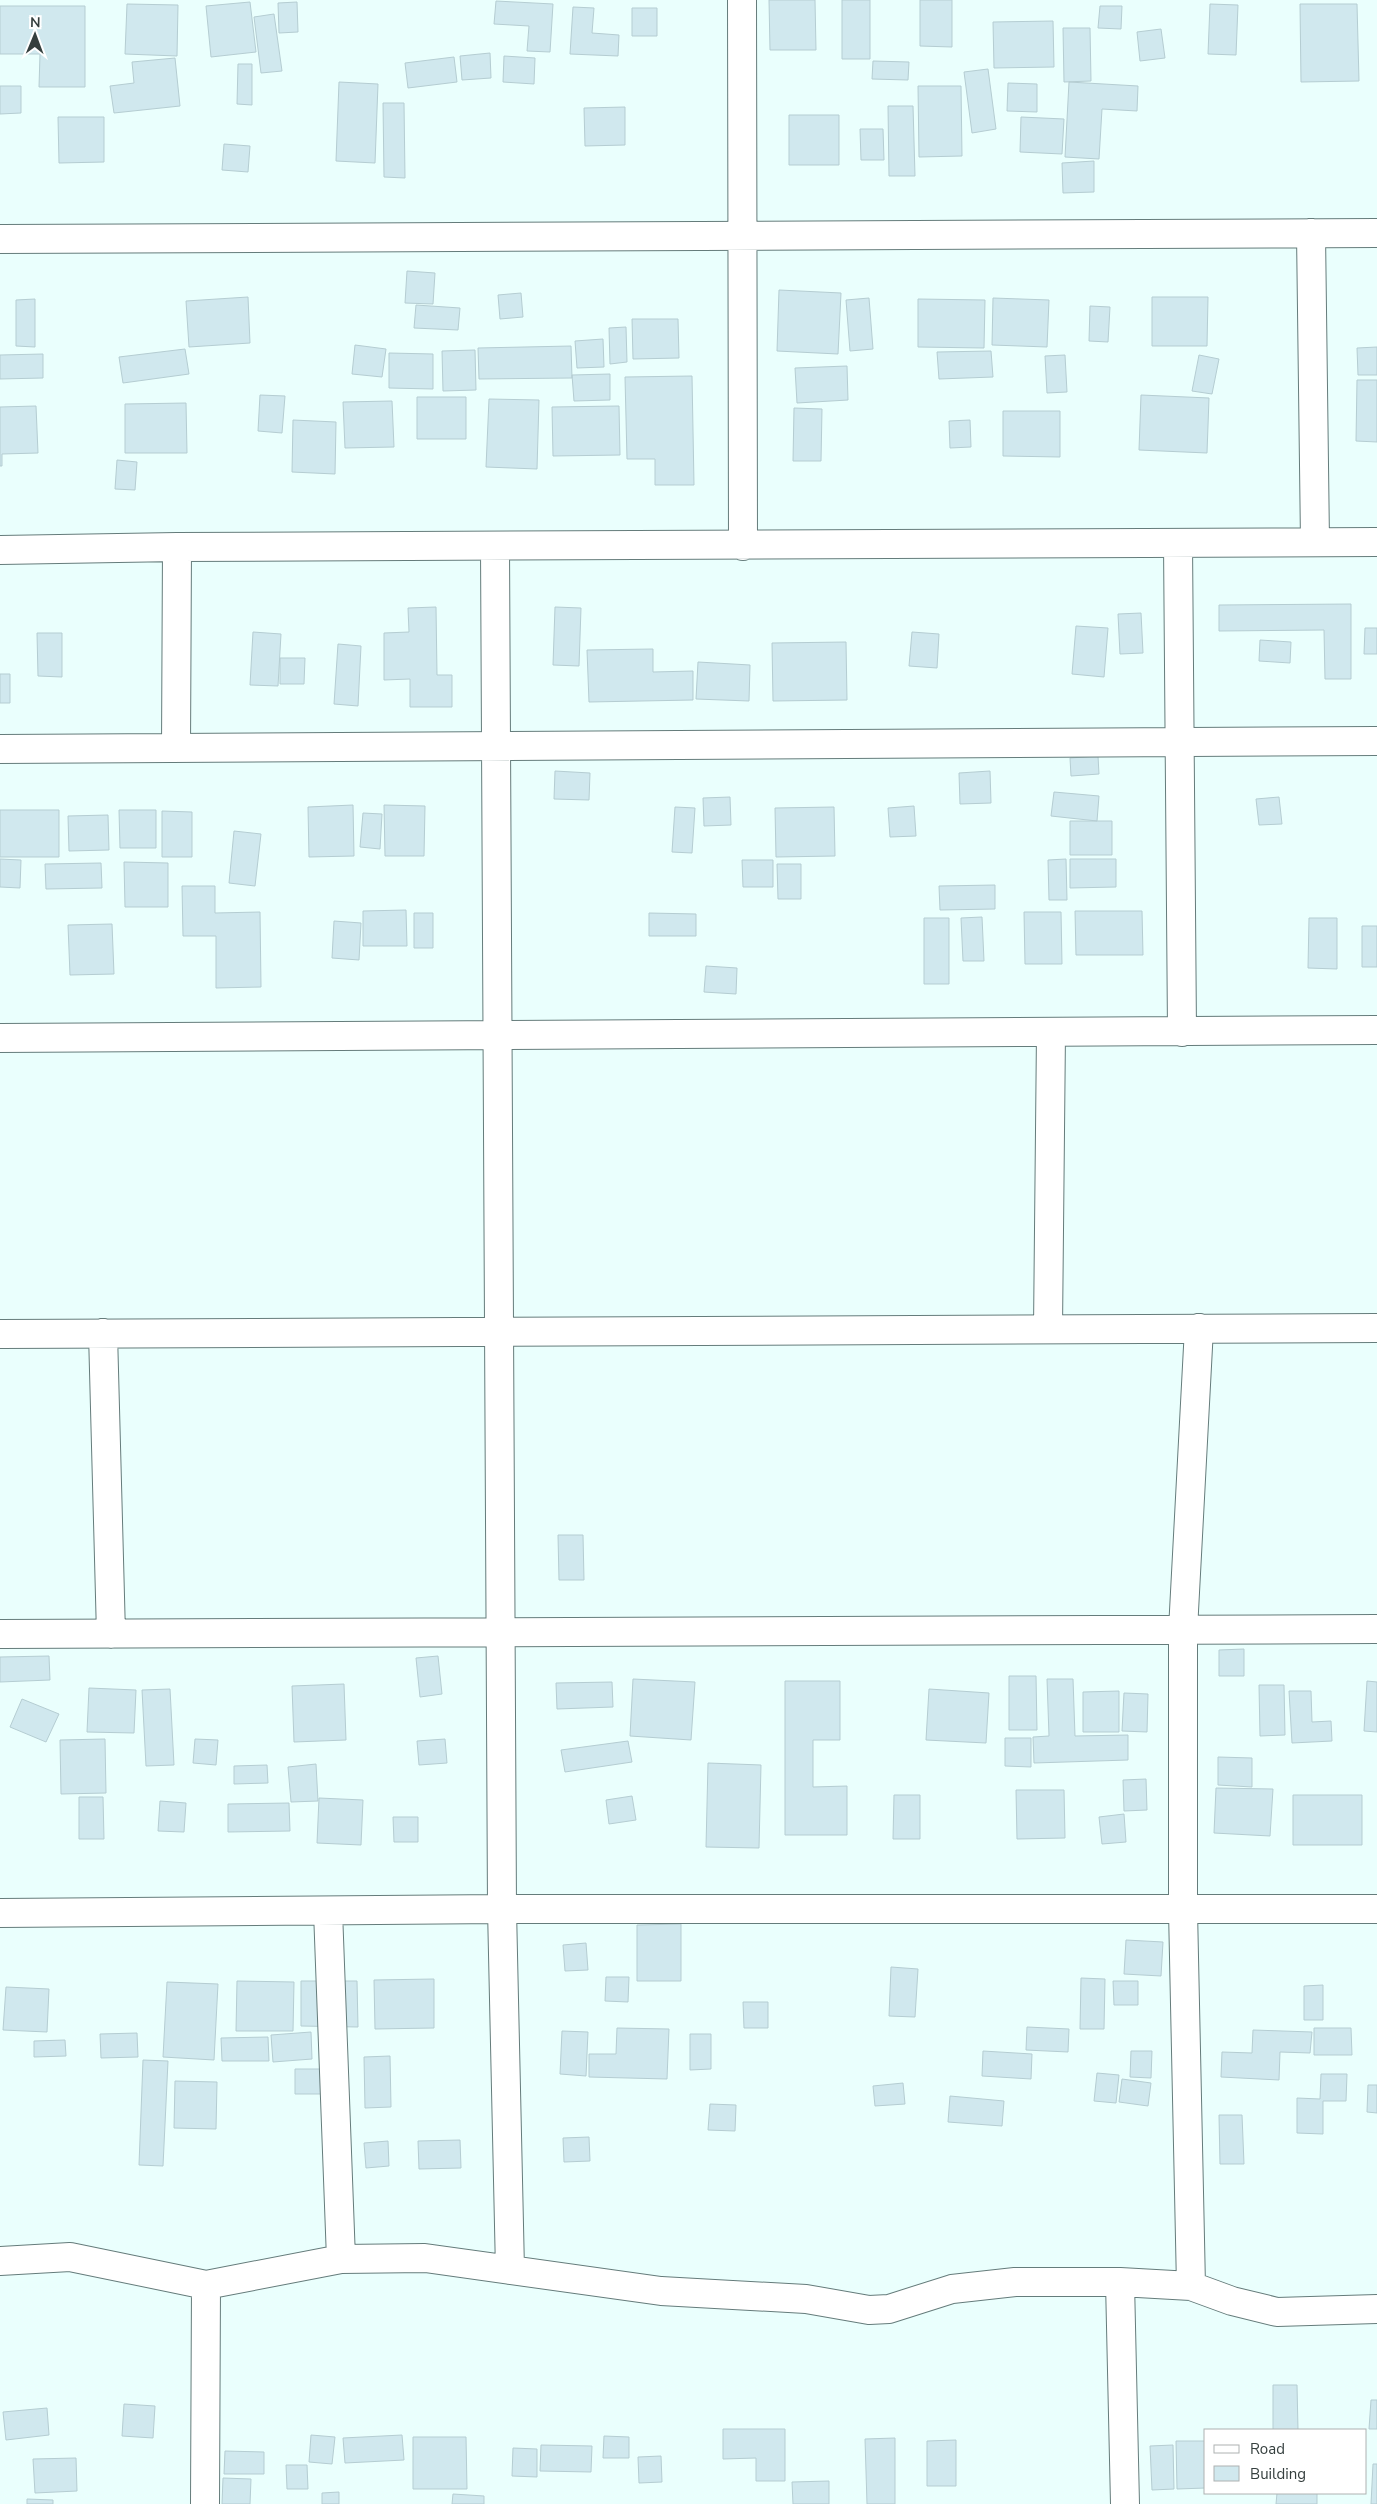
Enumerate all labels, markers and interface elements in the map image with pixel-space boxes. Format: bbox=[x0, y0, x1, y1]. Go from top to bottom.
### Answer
north arrow bbox=[10, 10, 60, 60]
text: N bbox=[30, 13, 41, 32]
legend bbox=[1204, 2429, 1367, 2494]
text: Road bbox=[1250, 2439, 1285, 2459]
text: Building bbox=[1250, 2464, 1306, 2484]

